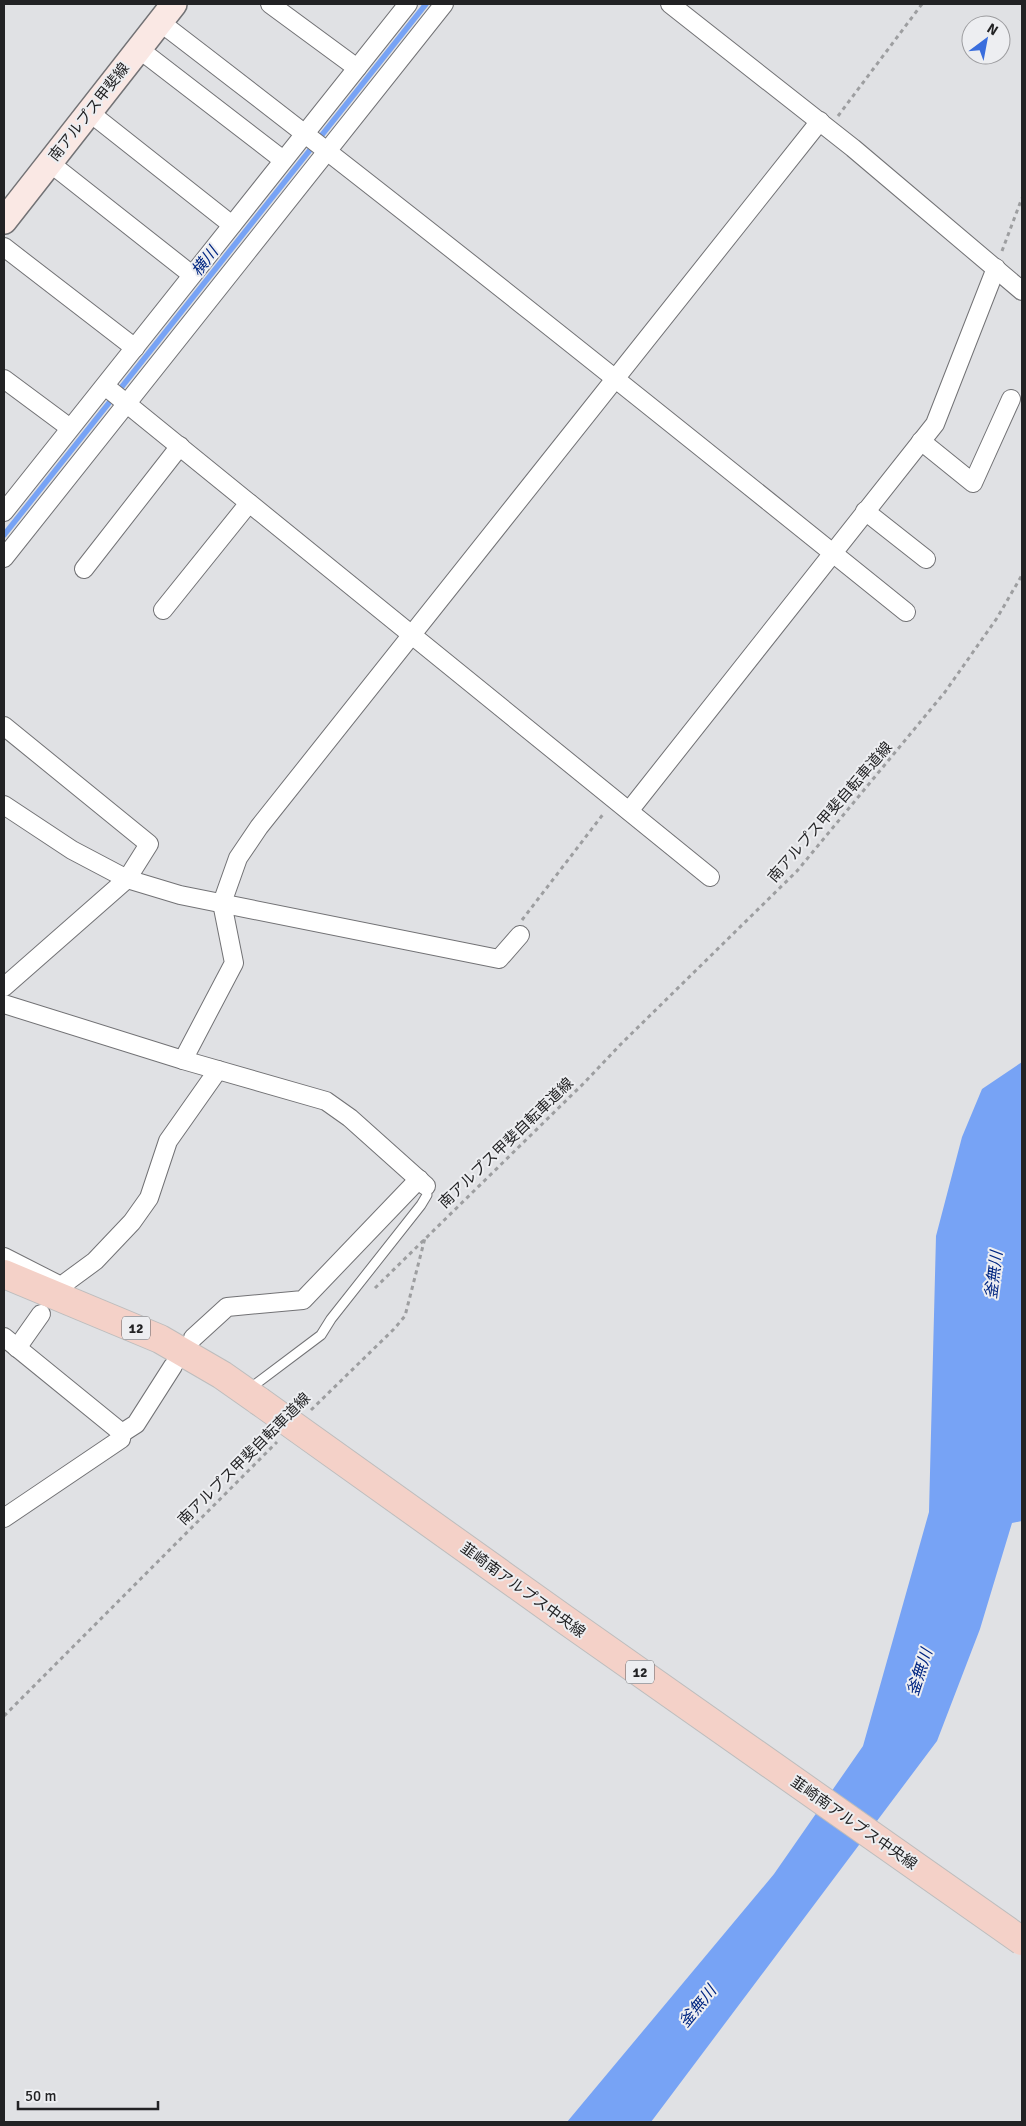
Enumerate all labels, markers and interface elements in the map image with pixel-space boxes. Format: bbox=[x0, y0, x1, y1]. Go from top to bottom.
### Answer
north arrow bbox=[961, 15, 1011, 65]
text: N bbox=[984, 20, 1001, 39]
street label: 南アルプス甲斐線 bbox=[45, 59, 133, 165]
water label: 横川 bbox=[187, 241, 224, 280]
street label: 南アルプス甲斐自転車道線 bbox=[764, 738, 896, 886]
street label: 南アルプス甲斐自転車道線 bbox=[435, 1074, 577, 1212]
water label: 釜無川 bbox=[981, 1248, 1007, 1300]
road number: 12 bbox=[122, 1316, 150, 1340]
street label: 南アルプス甲斐自転車道線 bbox=[174, 1389, 314, 1529]
street label: 韮崎南アルプス中央線 bbox=[457, 1539, 589, 1641]
water label: 釜無川 bbox=[903, 1644, 937, 1698]
road number: 12 bbox=[626, 1660, 654, 1684]
street label: 韮崎南アルプス中央線 bbox=[787, 1773, 921, 1873]
water label: 釜無川 bbox=[675, 1980, 722, 2032]
scale bar bbox=[18, 2078, 158, 2110]
text: 50 m bbox=[25, 2087, 56, 2105]

